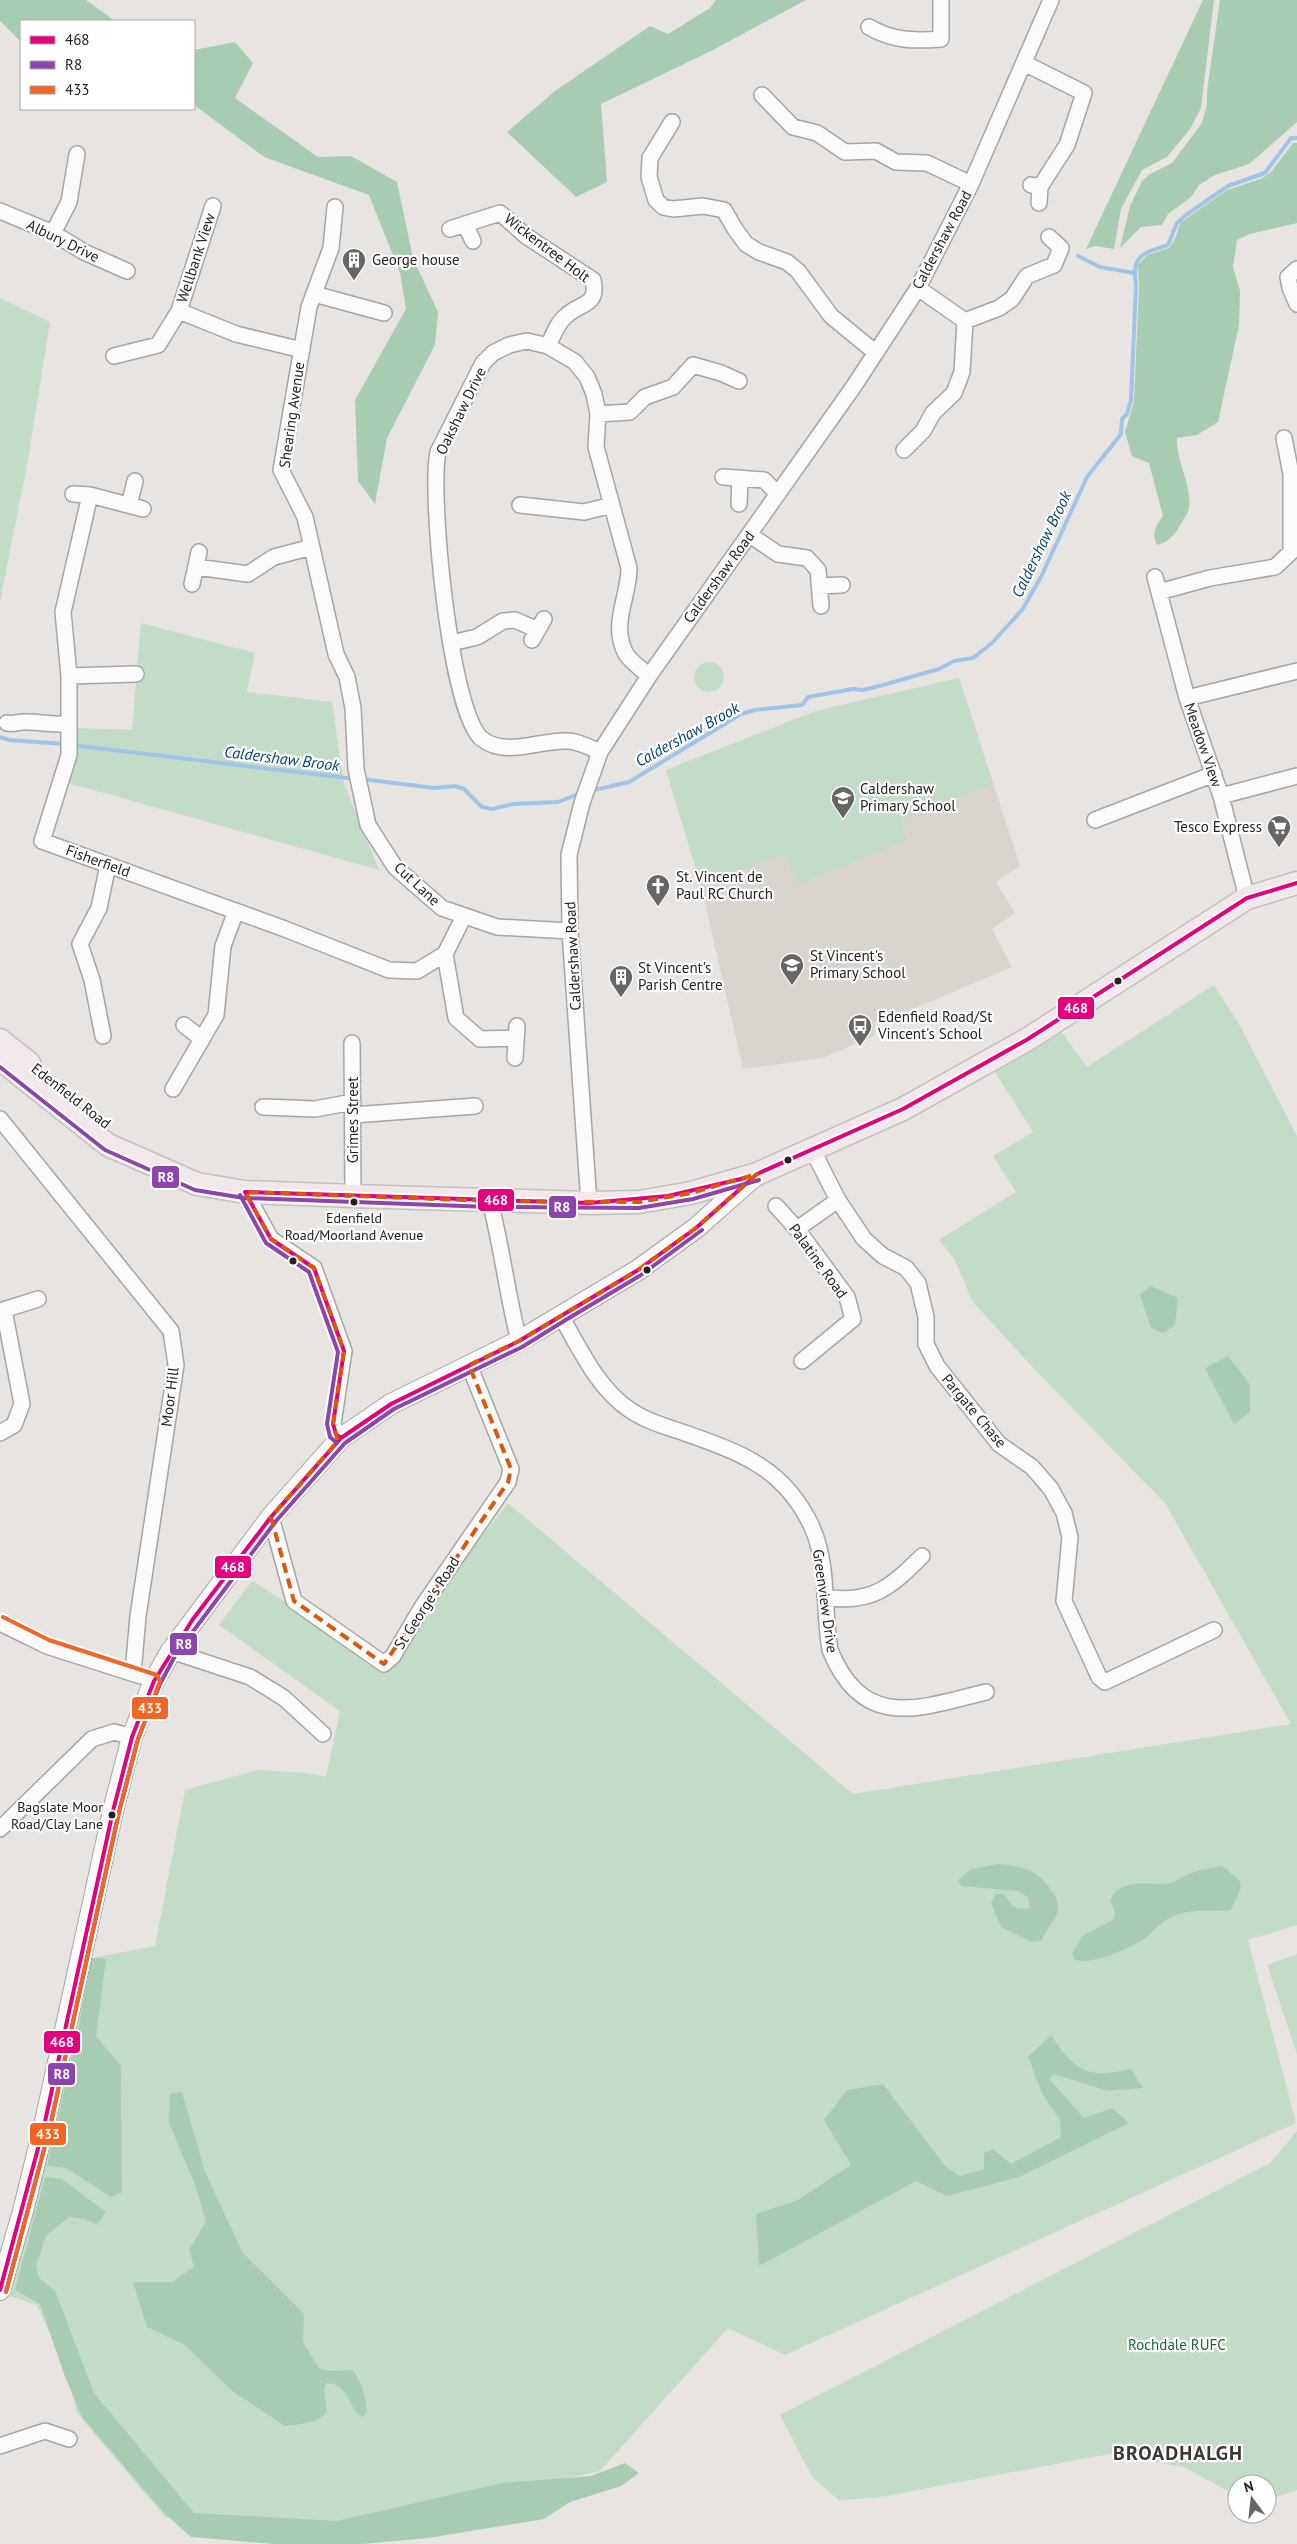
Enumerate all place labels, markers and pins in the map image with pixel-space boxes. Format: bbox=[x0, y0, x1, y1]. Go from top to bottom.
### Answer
building icon: George house bbox=[341, 247, 367, 281]
place label: George house bbox=[372, 250, 460, 269]
place label: Caldershaw Primary School bbox=[860, 779, 956, 815]
school or university icon: Caldershaw Primary School bbox=[830, 785, 856, 819]
supermarket icon: Tesco Express bbox=[1266, 814, 1292, 848]
place label: Tesco Express bbox=[1174, 817, 1262, 836]
place label: St. Vincent de Paul RC Church bbox=[676, 867, 773, 903]
church icon: St. Vincent de Paul RC Church bbox=[645, 873, 671, 907]
place label: St Vincent's Primary School bbox=[810, 946, 906, 982]
school or university icon: St Vincent's Primary School bbox=[779, 952, 805, 986]
place label: St Vincent's Parish Centre bbox=[638, 958, 723, 994]
building icon: St Vincent's Parish Centre bbox=[608, 964, 634, 998]
unlabelled marker bbox=[1113, 976, 1123, 986]
place label: Edenfield Road/St Vincent's School bbox=[877, 1007, 992, 1043]
bus stop icon: Edenfield Road/St Vincent's School bbox=[847, 1013, 873, 1047]
unlabelled marker bbox=[783, 1155, 793, 1165]
marker: Edenfield Road/Moorland Avenue bbox=[349, 1197, 359, 1207]
place label: Edenfield Road/Moorland Avenue bbox=[285, 1209, 423, 1244]
unlabelled marker bbox=[288, 1256, 298, 1266]
unlabelled marker bbox=[642, 1265, 652, 1275]
place label: Bagslate Moor Road/Clay Lane bbox=[11, 1798, 103, 1833]
marker: Bagslate Moor Road/Clay Lane bbox=[107, 1810, 117, 1820]

